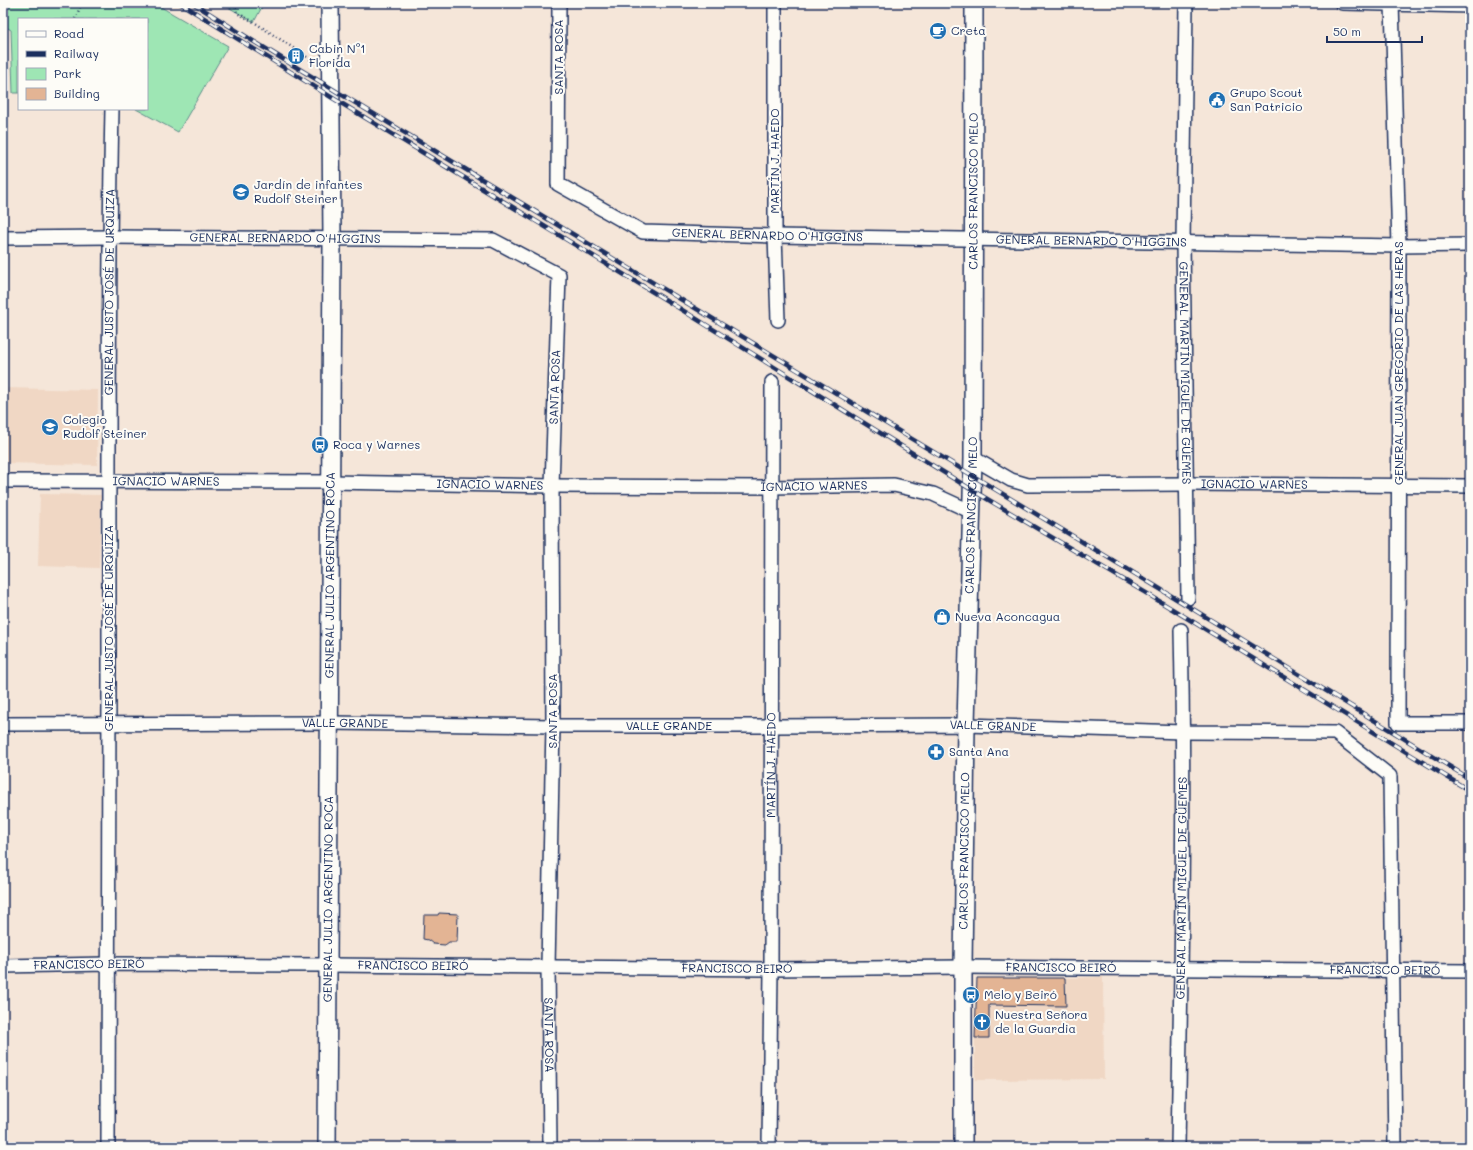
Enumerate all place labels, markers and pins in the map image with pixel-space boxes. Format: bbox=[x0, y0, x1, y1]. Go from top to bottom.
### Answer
cafe icon: Creta bbox=[928, 21, 948, 41]
place label: Creta bbox=[951, 22, 986, 38]
place label: Cabin N°1 Florida bbox=[309, 40, 366, 70]
building icon: Cabin N°1 Florida bbox=[286, 46, 306, 66]
place label: Grupo Scout San Patricio bbox=[1230, 84, 1303, 114]
public building icon: Grupo Scout San Patricio bbox=[1207, 90, 1227, 110]
place label: Jardín de infantes Rudolf Steiner bbox=[254, 176, 363, 206]
school or university icon: Jardín de infantes Rudolf Steiner bbox=[231, 182, 251, 202]
place label: Colegio Rudolf Steiner bbox=[63, 411, 147, 441]
school or university icon: Colegio Rudolf Steiner bbox=[40, 417, 60, 437]
bus stop icon: Roca y Warnes bbox=[310, 435, 330, 455]
place label: Roca y Warnes bbox=[333, 436, 420, 452]
shop icon: Nueva Aconcagua bbox=[932, 607, 952, 627]
place label: Nueva Aconcagua bbox=[955, 608, 1060, 624]
pharmacy icon: Santa Ana bbox=[926, 742, 946, 762]
place label: Santa Ana bbox=[949, 743, 1009, 759]
bus stop icon: Melo y Beiró bbox=[961, 985, 981, 1005]
place label: Melo y Beiró bbox=[984, 986, 1057, 1002]
place label: Nuestra Señora de la Guardia bbox=[995, 1006, 1088, 1036]
church icon: Nuestra Señora de la Guardia bbox=[972, 1012, 992, 1032]

